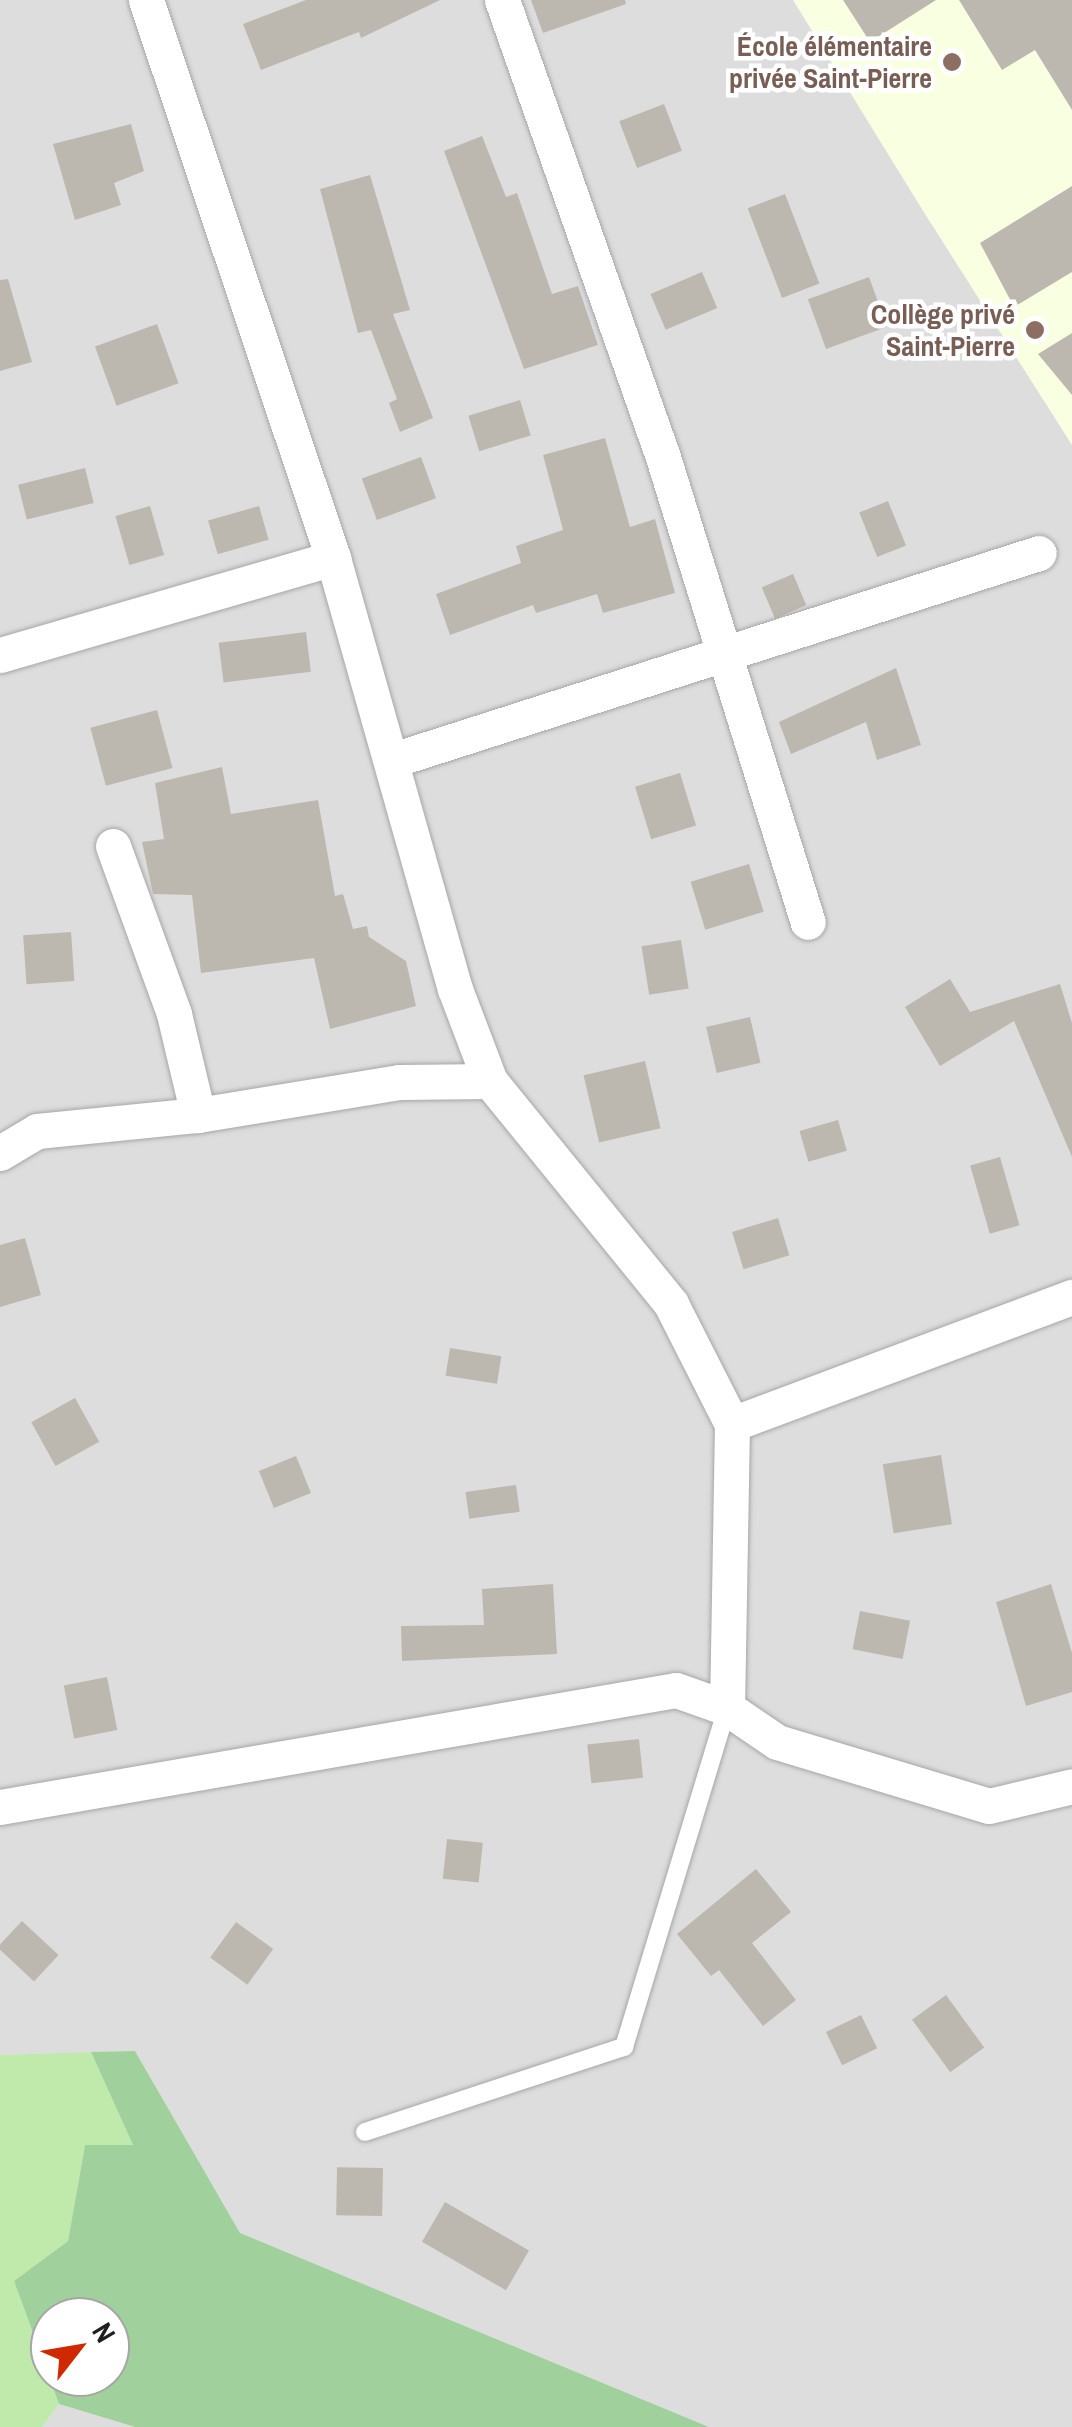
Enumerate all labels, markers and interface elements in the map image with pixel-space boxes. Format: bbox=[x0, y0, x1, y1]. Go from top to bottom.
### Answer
place label: École élémentaire privée Saint-Pierre bbox=[729, 29, 932, 95]
marker: École élémentaire privée Saint-Pierre bbox=[941, 51, 963, 73]
place label: Collège privé Saint-Pierre bbox=[871, 297, 1015, 363]
marker: Collège privé Saint-Pierre bbox=[1024, 319, 1046, 341]
north arrow bbox=[30, 2297, 130, 2397]
text: N bbox=[83, 2316, 125, 2349]

